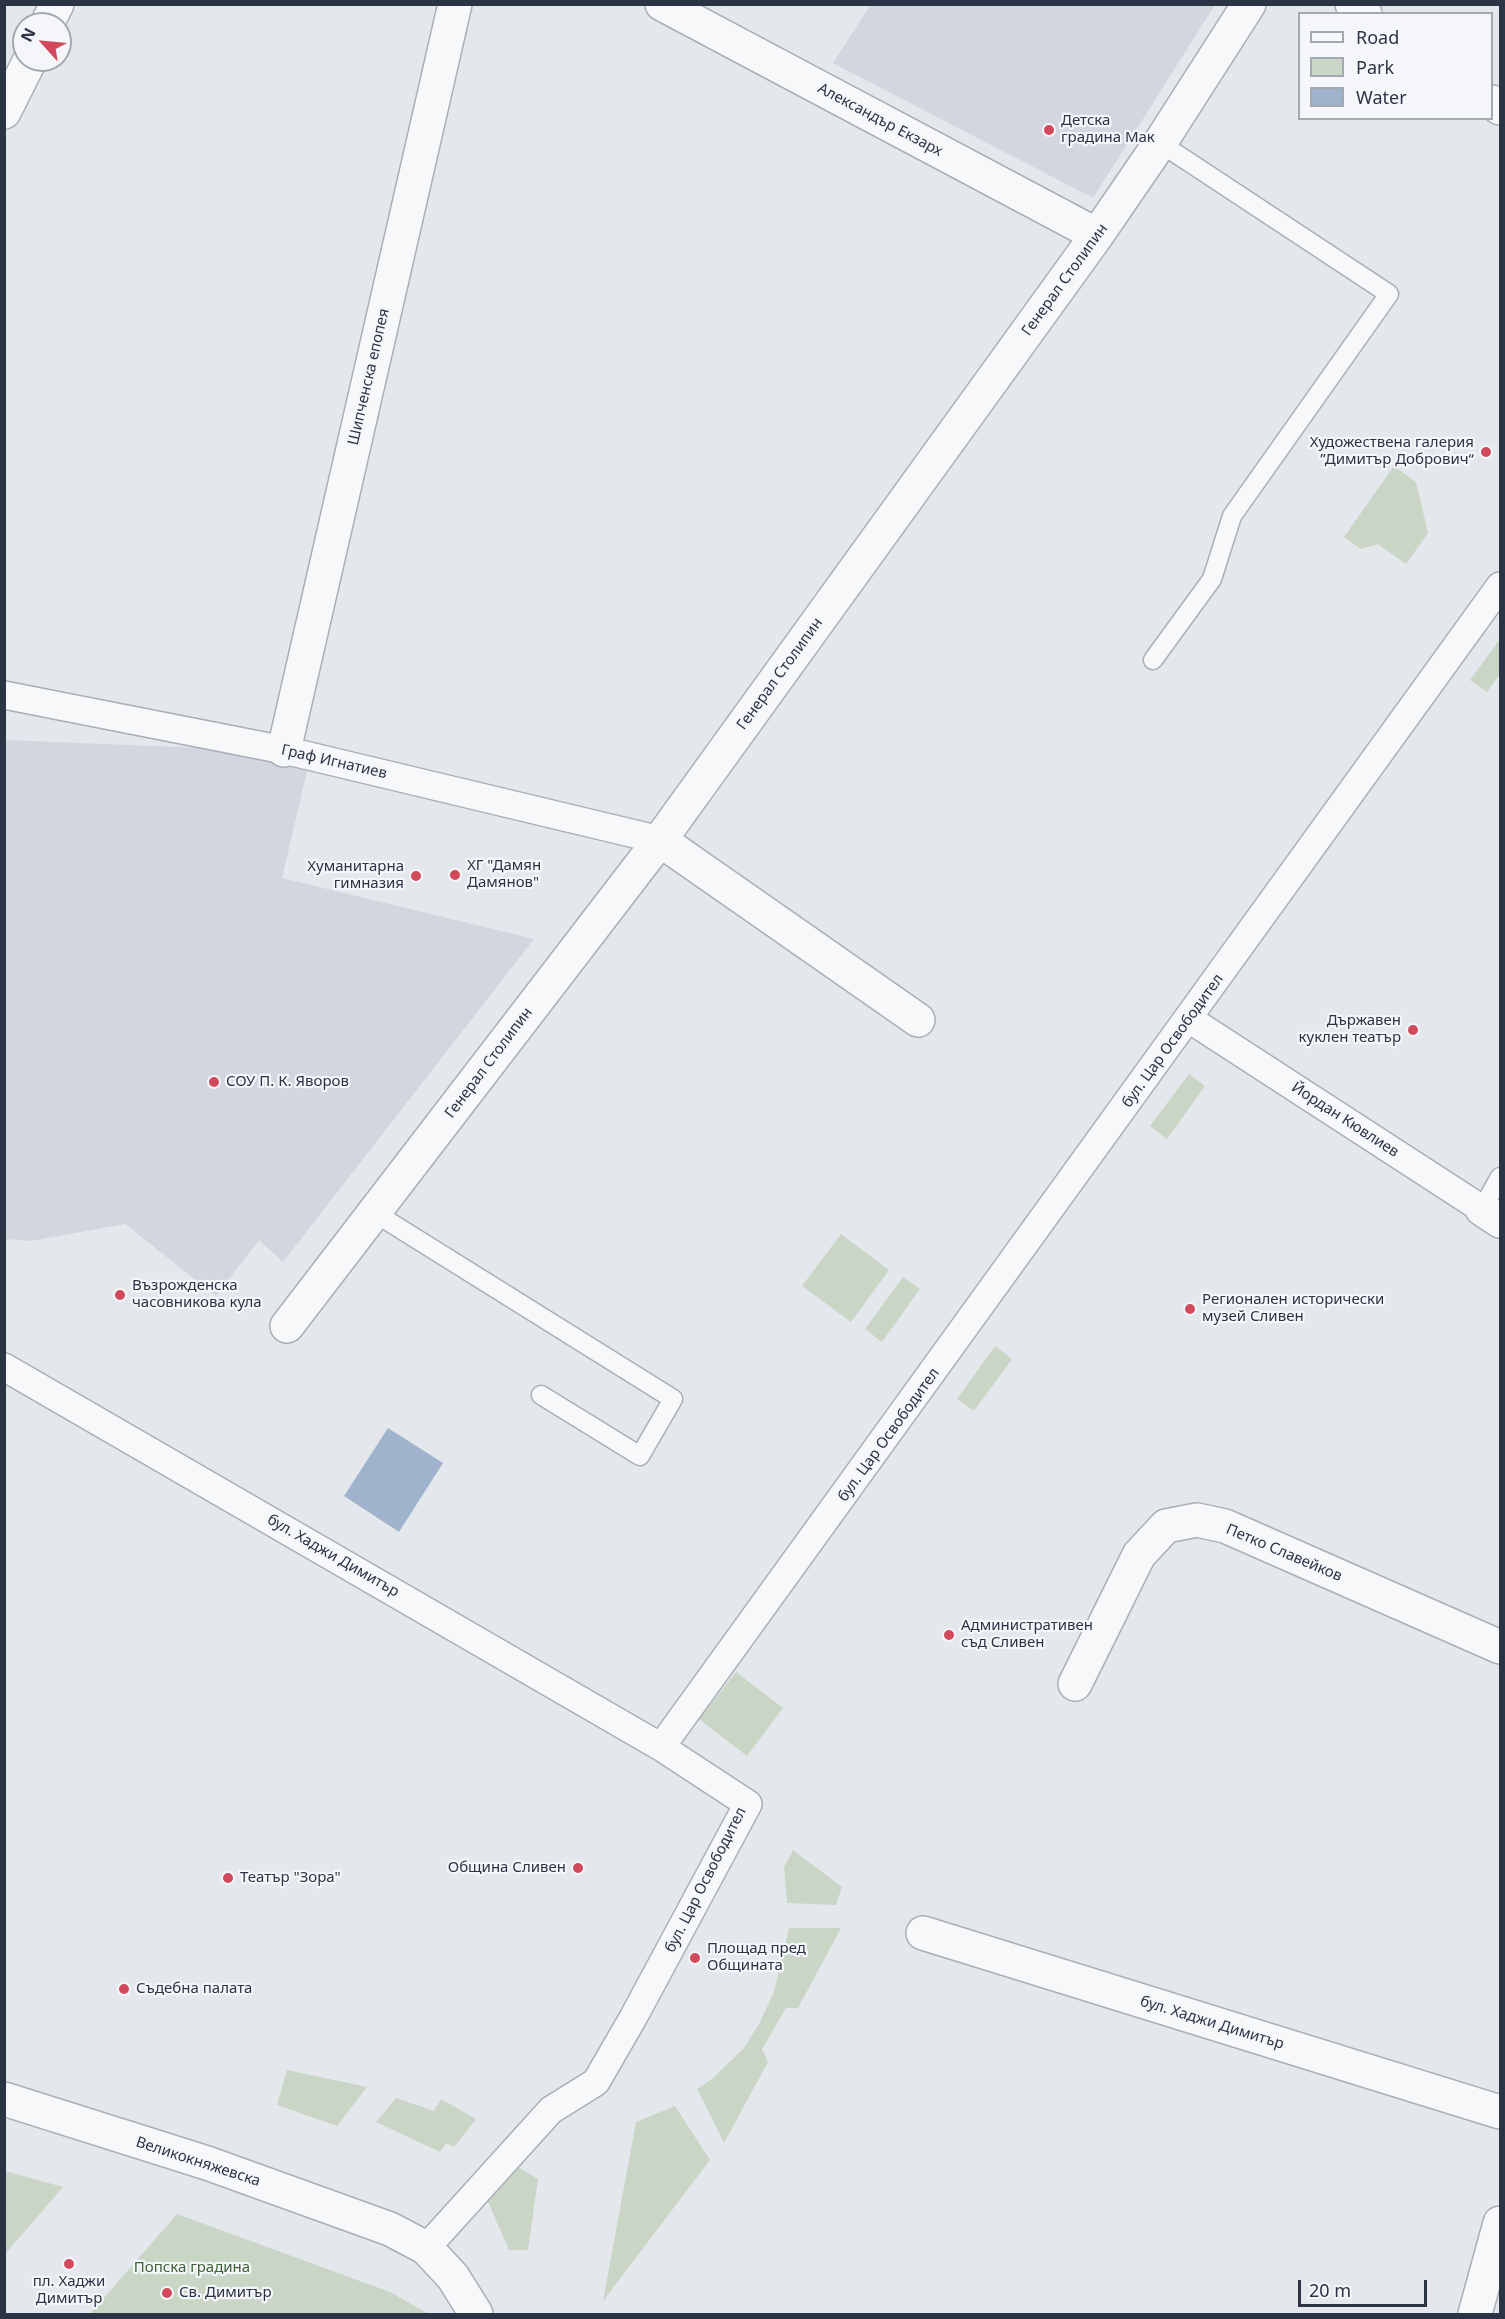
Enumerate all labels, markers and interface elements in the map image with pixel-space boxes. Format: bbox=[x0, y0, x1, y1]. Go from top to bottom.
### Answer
north arrow bbox=[12, 12, 72, 72]
legend bbox=[1298, 12, 1493, 120]
text: N bbox=[15, 24, 40, 46]
text: Road bbox=[1356, 25, 1399, 49]
text: Park bbox=[1356, 55, 1394, 79]
street label: Александър Екзарх bbox=[814, 79, 946, 161]
text: Water bbox=[1356, 85, 1407, 109]
place label: Детска градина Мак bbox=[1061, 112, 1155, 147]
marker: Детска градина Мак bbox=[1042, 123, 1056, 137]
street label: Генерал Столипин bbox=[1018, 221, 1112, 339]
street label: Шипченска епопея bbox=[345, 307, 393, 447]
place label: Художествена галерия ”Димитър Добрович“ bbox=[1310, 434, 1474, 469]
marker: Художествена галерия ”Димитър Добрович“ bbox=[1479, 445, 1493, 459]
street label: Генерал Столипин bbox=[733, 615, 827, 733]
street label: Граф Игнатиев bbox=[279, 741, 389, 783]
place label: ХГ "Дамян Дамянов" bbox=[467, 857, 541, 892]
place label: Хуманитарна гимназия bbox=[307, 858, 404, 893]
marker: ХГ "Дамян Дамянов" bbox=[448, 868, 462, 882]
marker: Хуманитарна гимназия bbox=[409, 869, 423, 883]
street label: бул. Цар Освободител bbox=[1118, 971, 1228, 1111]
street label: Генерал Столипин bbox=[441, 1004, 537, 1122]
place label: Държавен куклен театър bbox=[1299, 1012, 1401, 1047]
marker: Държавен куклен театър bbox=[1406, 1023, 1420, 1037]
place label: СОУ П. К. Яворов bbox=[226, 1073, 349, 1091]
marker: СОУ П. К. Яворов bbox=[207, 1075, 221, 1089]
street label: Йордан Кювлиев bbox=[1288, 1079, 1402, 1161]
place label: Възрожденска часовникова кула bbox=[132, 1277, 262, 1312]
marker: Възрожденска часовникова кула bbox=[113, 1288, 127, 1302]
place label: Регионален исторически музей Сливен bbox=[1202, 1291, 1384, 1326]
marker: Регионален исторически музей Сливен bbox=[1183, 1302, 1197, 1316]
street label: бул. Цар Освободител bbox=[834, 1365, 944, 1505]
street label: бул. Хаджи Димитър bbox=[264, 1511, 402, 1601]
street label: Петко Славейков bbox=[1223, 1520, 1345, 1586]
place label: Административен съд Сливен bbox=[961, 1617, 1093, 1652]
marker: Административен съд Сливен bbox=[942, 1628, 956, 1642]
street label: бул. Цар Освободител bbox=[661, 1804, 751, 1956]
place label: Община Сливен bbox=[448, 1859, 566, 1877]
marker: Община Сливен bbox=[571, 1861, 585, 1875]
place label: Театър "Зора" bbox=[240, 1869, 341, 1887]
marker: Театър "Зора" bbox=[221, 1871, 235, 1885]
place label: Площад пред Общината bbox=[707, 1940, 806, 1975]
marker: Площад пред Общината bbox=[688, 1951, 702, 1965]
place label: Съдебна палата bbox=[136, 1980, 252, 1998]
marker: Съдебна палата bbox=[117, 1982, 131, 1996]
street label: бул. Хаджи Димитър bbox=[1138, 1993, 1286, 2053]
street label: Великокняжевска bbox=[134, 2133, 262, 2191]
marker: пл. Хаджи Димитър bbox=[62, 2257, 76, 2271]
park label: Попска градина bbox=[134, 2259, 250, 2277]
scale bar bbox=[1301, 2268, 1430, 2306]
place label: пл. Хаджи Димитър bbox=[33, 2273, 105, 2308]
text: 20 m bbox=[1309, 2278, 1351, 2302]
place label: Св. Димитър bbox=[179, 2284, 272, 2302]
marker: Св. Димитър bbox=[160, 2286, 174, 2300]

